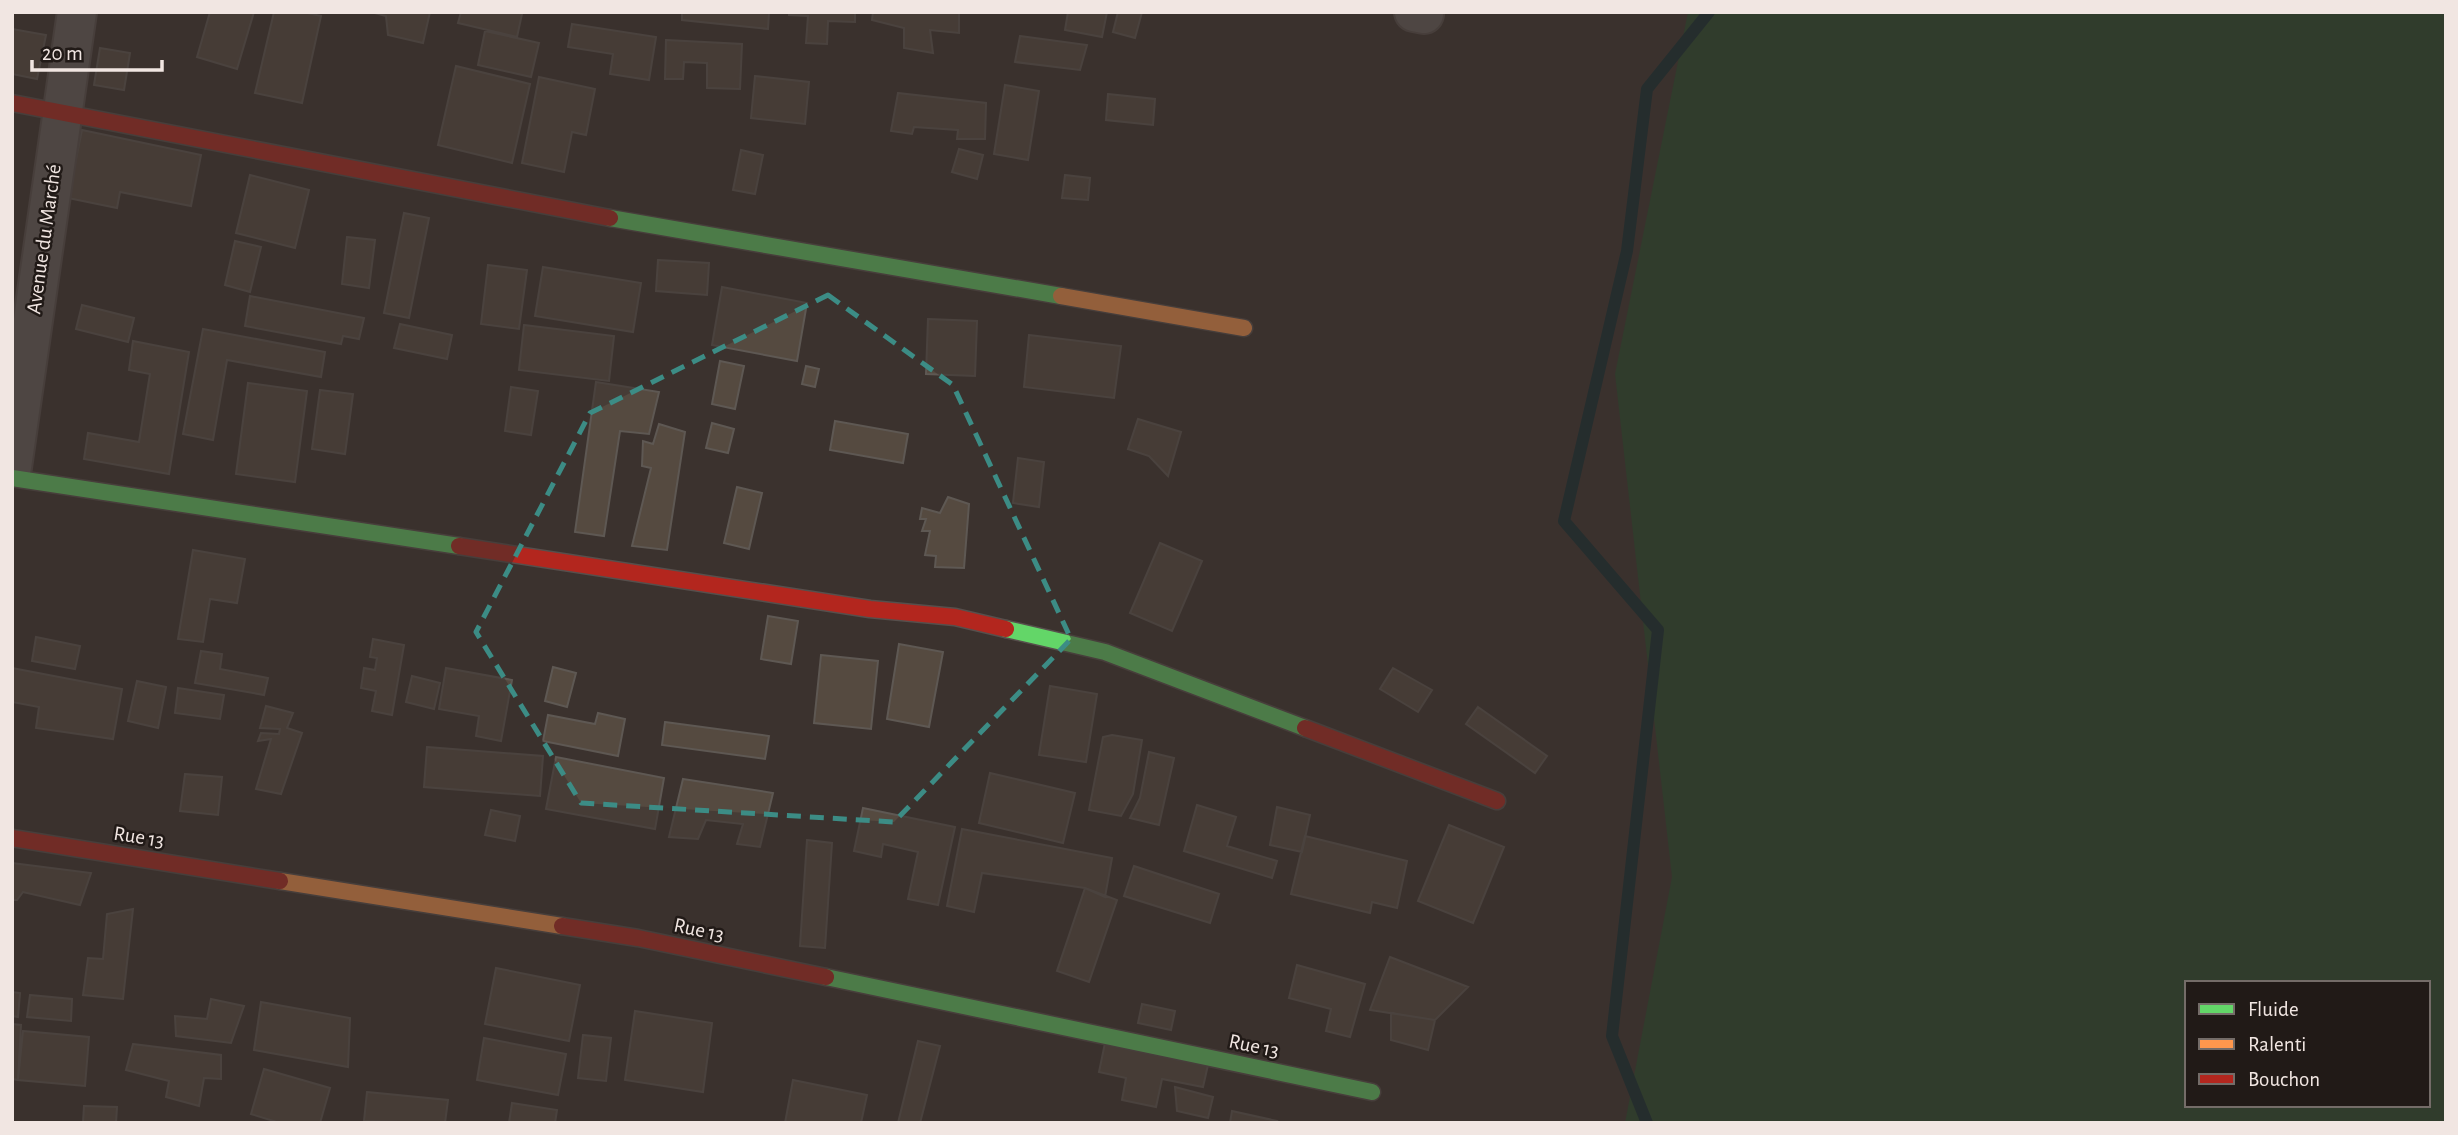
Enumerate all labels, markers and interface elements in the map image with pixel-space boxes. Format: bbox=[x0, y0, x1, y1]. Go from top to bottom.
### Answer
scale bar bbox=[32, 28, 161, 72]
text: 20 m bbox=[42, 43, 83, 64]
street label: Avenue du Marché bbox=[23, 163, 65, 315]
street label: Rue 13 bbox=[112, 823, 166, 851]
street label: Rue 13 bbox=[672, 914, 726, 946]
legend bbox=[2185, 981, 2430, 1107]
text: Fluide bbox=[2248, 999, 2299, 1020]
street label: Rue 13 bbox=[1227, 1030, 1281, 1062]
text: Ralenti bbox=[2248, 1034, 2306, 1055]
text: Bouchon bbox=[2248, 1069, 2320, 1090]

